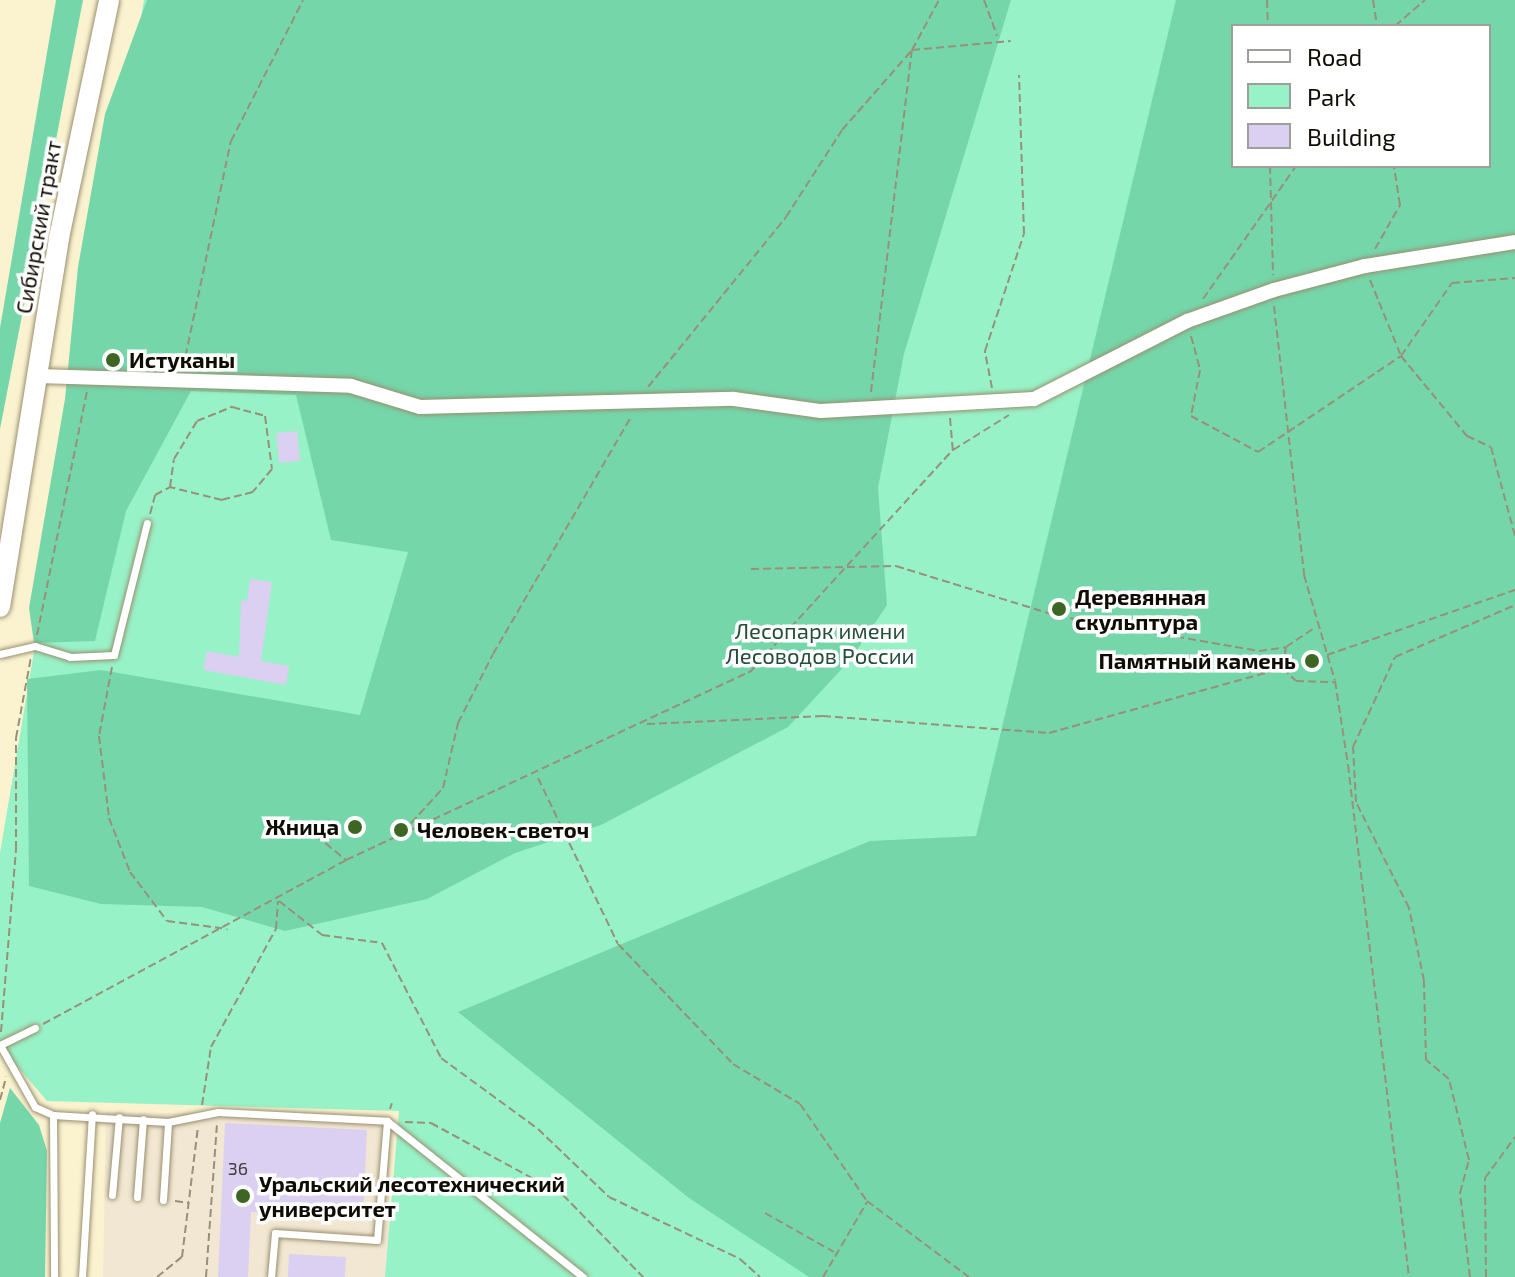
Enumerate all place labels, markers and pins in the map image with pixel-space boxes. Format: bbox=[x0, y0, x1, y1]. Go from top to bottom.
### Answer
place label: Истуканы bbox=[129, 347, 235, 373]
marker: Истуканы bbox=[104, 351, 122, 369]
place label: Деревянная скульптура bbox=[1075, 583, 1206, 634]
marker: Деревянная скульптура bbox=[1050, 600, 1068, 618]
place label: Памятный камень bbox=[1099, 648, 1296, 674]
marker: Памятный камень bbox=[1303, 652, 1321, 670]
place label: Жница bbox=[265, 814, 339, 840]
place label: Человек-светоч bbox=[417, 817, 589, 843]
marker: Жница bbox=[346, 818, 364, 836]
marker: Человек-светоч bbox=[392, 821, 410, 839]
place label: Уральский лесотехнический университет bbox=[259, 1170, 565, 1222]
marker: Уральский лесотехнический университет bbox=[234, 1187, 252, 1205]

